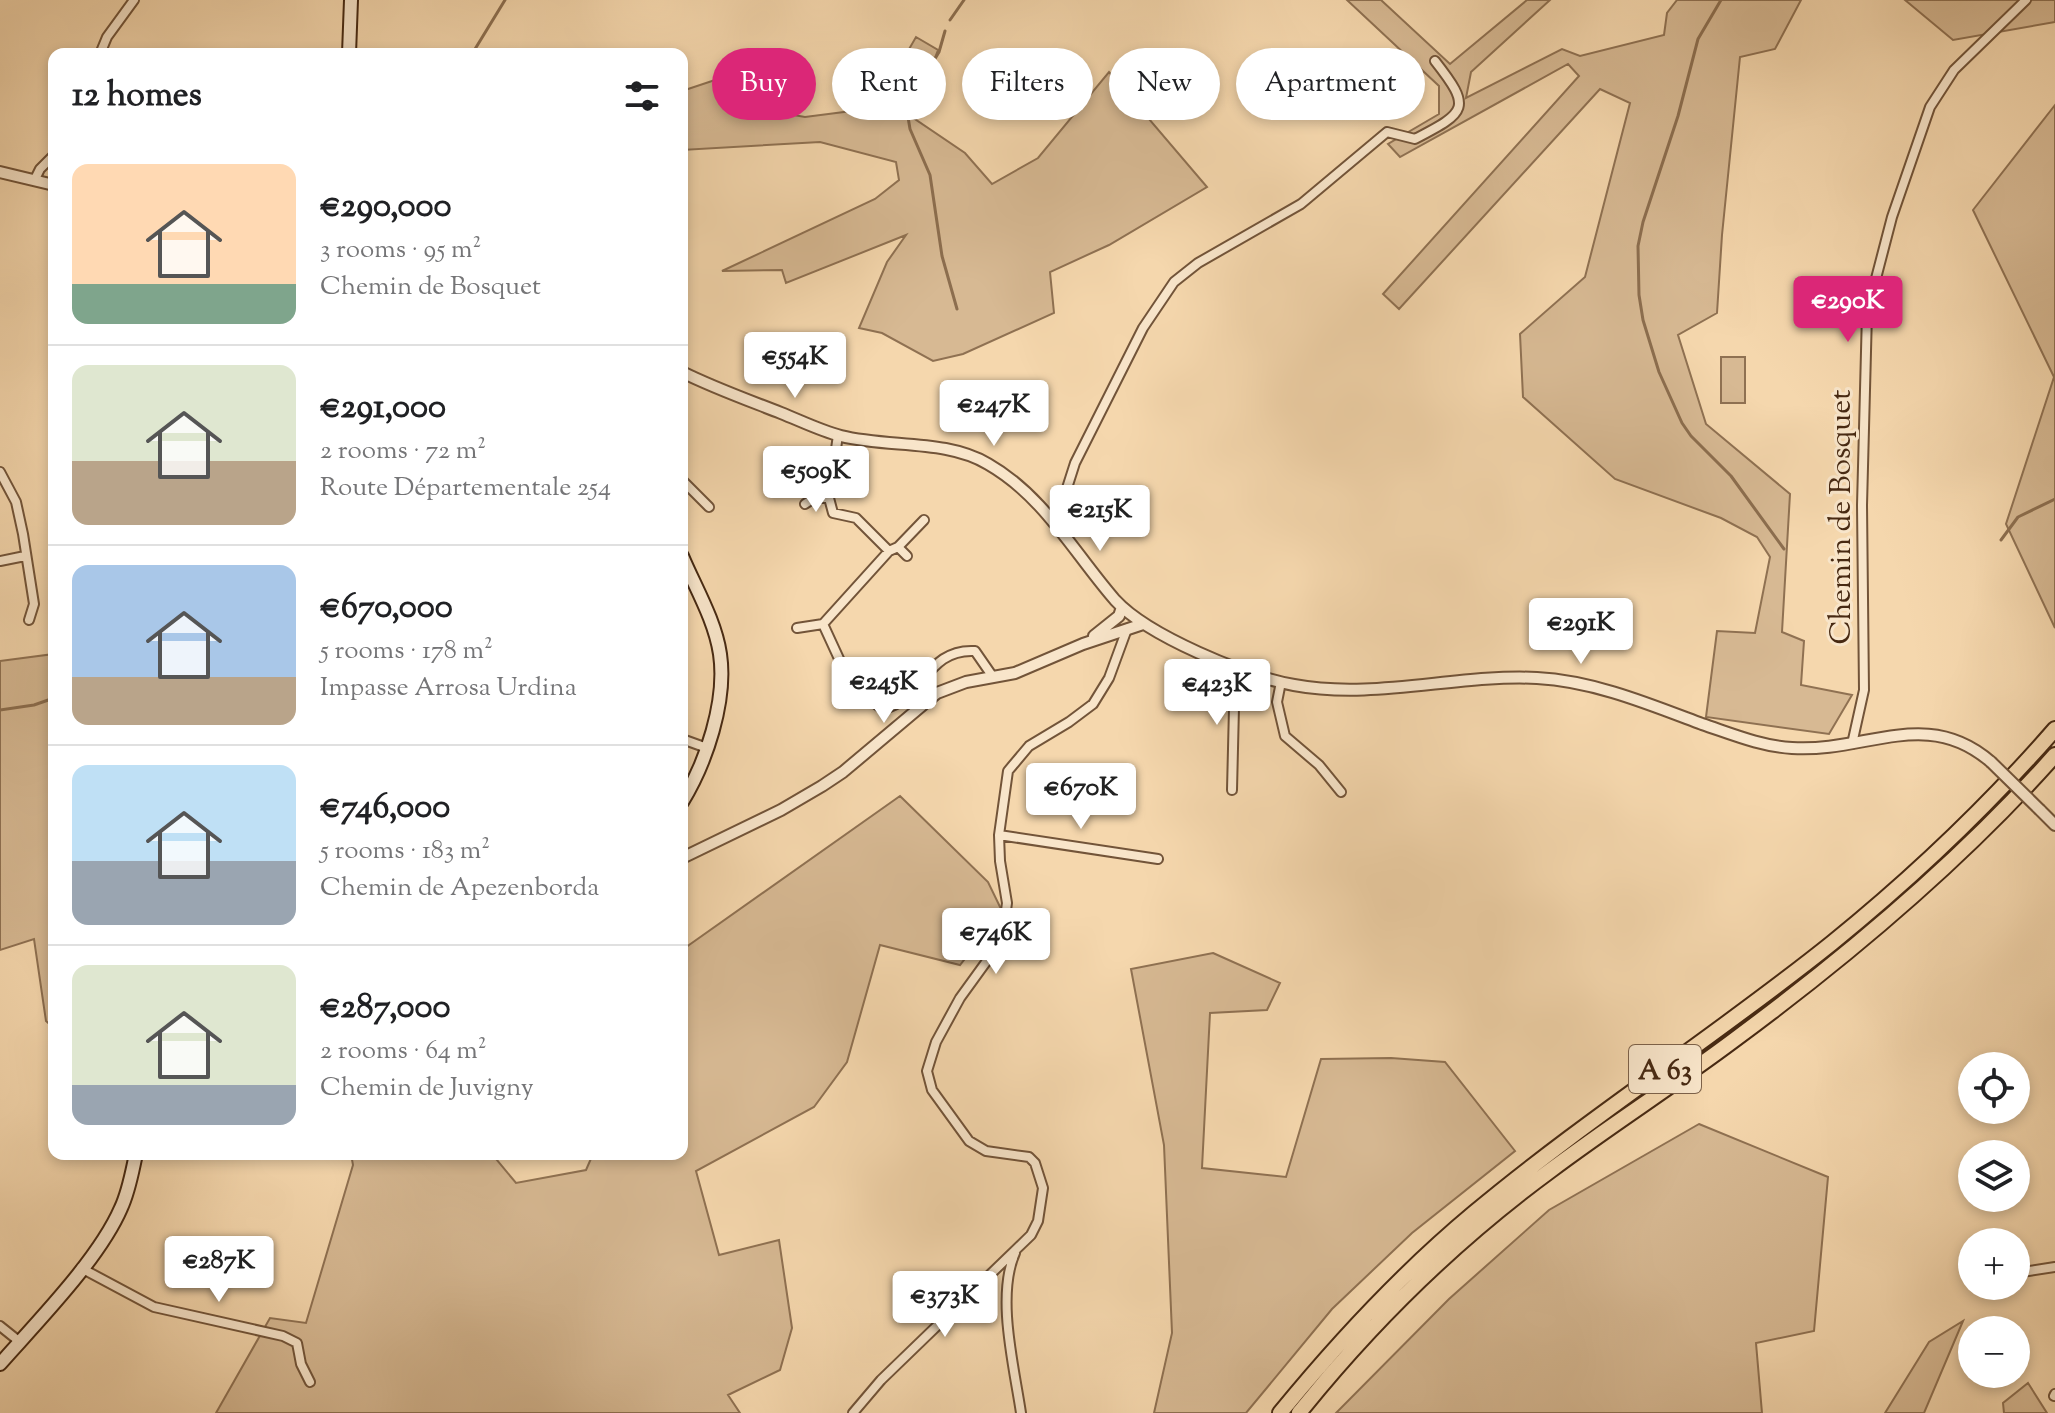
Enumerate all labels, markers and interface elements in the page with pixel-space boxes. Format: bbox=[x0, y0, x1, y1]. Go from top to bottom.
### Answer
chip: Buy bbox=[712, 48, 816, 120]
chip: Rent bbox=[832, 48, 946, 120]
chip: Filters bbox=[962, 48, 1093, 120]
chip: New bbox=[1109, 48, 1220, 120]
chip: Apartment bbox=[1236, 48, 1425, 120]
text: 12 homes bbox=[72, 72, 202, 121]
icon: filters bbox=[620, 74, 664, 118]
text: €290,000 bbox=[320, 183, 452, 232]
icon: home bbox=[136, 196, 232, 292]
text: 3 rooms · 95 m² bbox=[320, 232, 481, 269]
text: Chemin de Bosquet bbox=[320, 269, 541, 306]
pin: €290K bbox=[1792, 276, 1904, 344]
text: €290K bbox=[1811, 283, 1885, 320]
pin: €554K bbox=[739, 332, 851, 400]
text: €554K bbox=[762, 339, 828, 376]
pin: €247K bbox=[938, 380, 1050, 448]
text: €291,000 bbox=[320, 384, 446, 433]
text: €247K bbox=[958, 387, 1030, 424]
street label: Chemin de Bosquet bbox=[1821, 390, 1864, 644]
icon: home bbox=[136, 397, 232, 493]
text: 2 rooms · 72 m² bbox=[320, 433, 486, 470]
pin: €509K bbox=[760, 446, 872, 514]
text: €509K bbox=[781, 453, 851, 490]
text: Route Départementale 254 bbox=[320, 470, 611, 507]
pin: €215K bbox=[1044, 485, 1156, 553]
text: €215K bbox=[1068, 492, 1132, 529]
text: €670,000 bbox=[320, 584, 453, 633]
icon: home bbox=[136, 597, 232, 693]
pin: €291K bbox=[1525, 598, 1637, 666]
text: €291K bbox=[1547, 605, 1615, 642]
text: 5 rooms · 178 m² bbox=[320, 633, 493, 670]
pin: €245K bbox=[828, 657, 940, 725]
pin: €423K bbox=[1161, 659, 1273, 727]
text: €245K bbox=[850, 664, 918, 701]
text: €423K bbox=[1182, 666, 1252, 703]
text: Impasse Arrosa Urdina bbox=[320, 670, 577, 707]
pin: €670K bbox=[1025, 763, 1137, 831]
text: €670K bbox=[1044, 770, 1118, 807]
text: €746,000 bbox=[320, 784, 450, 833]
icon: home bbox=[136, 797, 232, 893]
text: 5 rooms · 183 m² bbox=[320, 833, 490, 870]
text: Chemin de Apezenborda bbox=[320, 870, 599, 907]
pin: €746K bbox=[940, 908, 1052, 976]
text: €746K bbox=[960, 915, 1032, 952]
text: €287,000 bbox=[320, 984, 450, 1033]
icon: home bbox=[136, 997, 232, 1093]
text: 2 rooms · 64 m² bbox=[320, 1033, 487, 1070]
road number: A 63 bbox=[1629, 1045, 1701, 1093]
map controls bbox=[1958, 1052, 2030, 1388]
button: locate bbox=[1958, 1052, 2030, 1124]
text: Chemin de Juvigny bbox=[320, 1070, 534, 1107]
button: layers bbox=[1958, 1140, 2030, 1212]
button: + bbox=[1958, 1228, 2030, 1300]
pin: €287K bbox=[163, 1236, 275, 1304]
text: €287K bbox=[183, 1243, 255, 1280]
pin: €373K bbox=[889, 1271, 1001, 1339]
text: €373K bbox=[911, 1278, 979, 1315]
button: − bbox=[1958, 1316, 2030, 1388]

